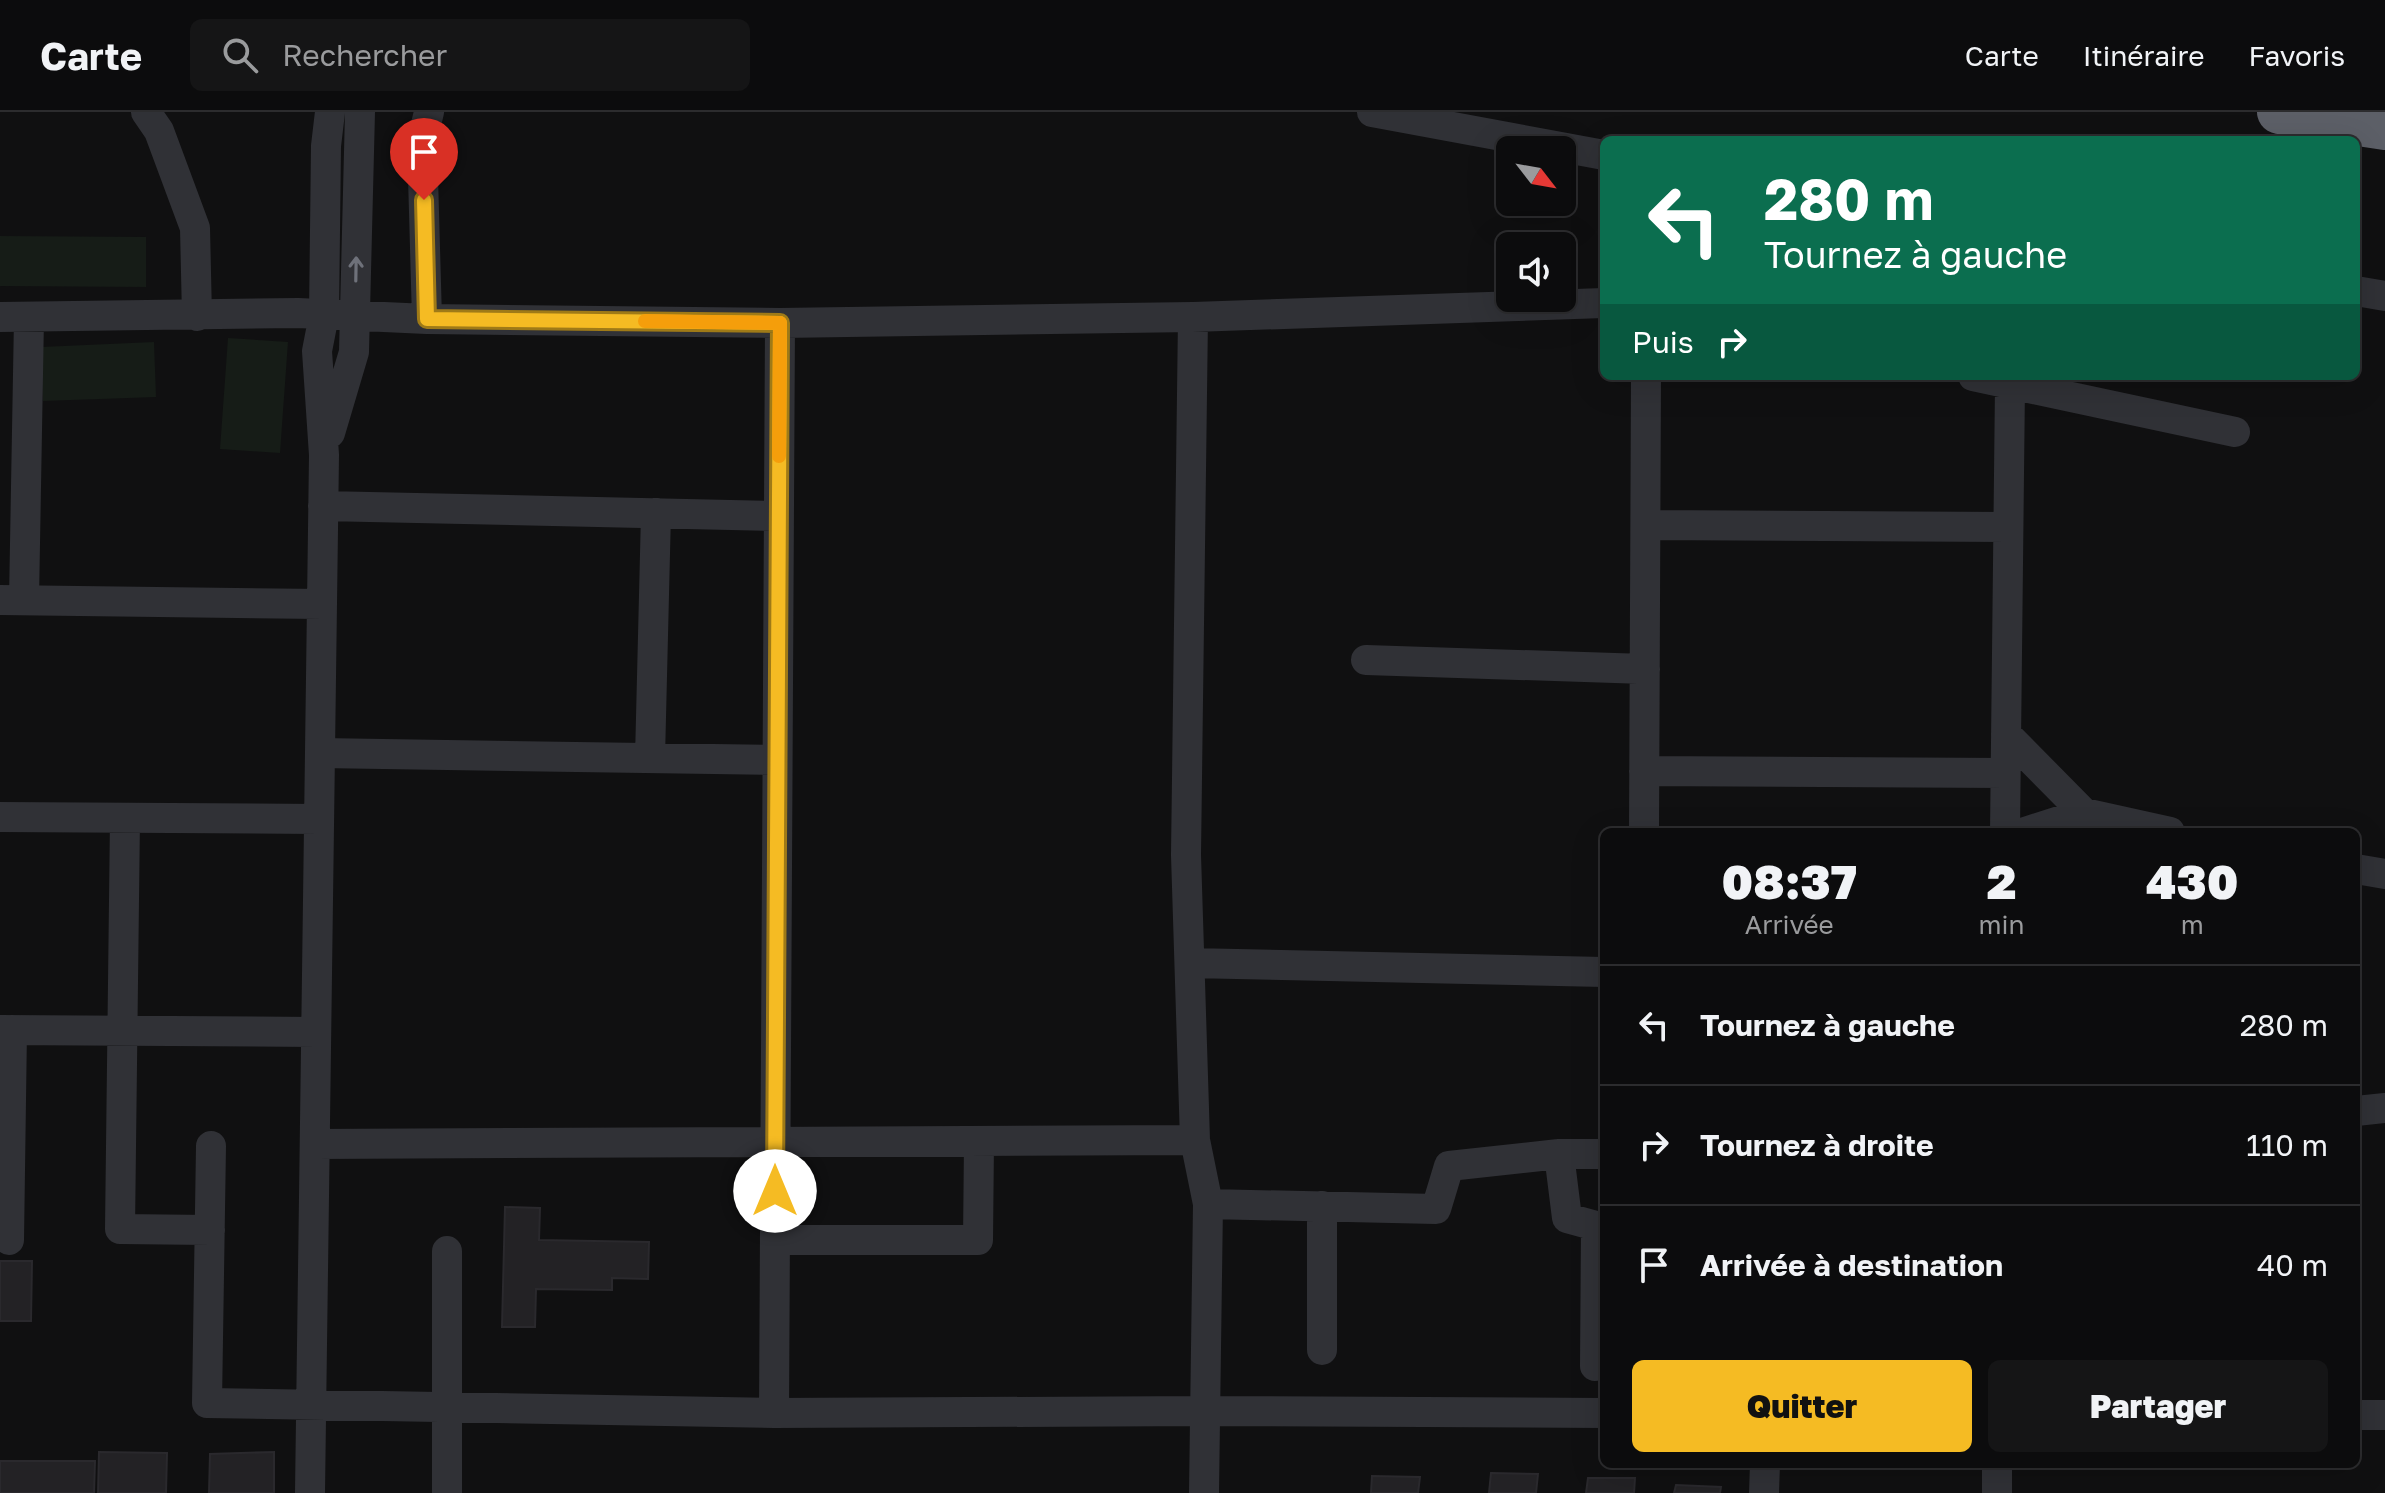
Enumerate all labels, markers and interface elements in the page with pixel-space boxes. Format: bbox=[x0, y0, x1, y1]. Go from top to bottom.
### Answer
search box bbox=[190, 19, 750, 91]
text: Carte bbox=[40, 33, 142, 78]
icon: search bbox=[218, 33, 262, 77]
text: Rechercher bbox=[282, 37, 447, 73]
text: Carte bbox=[1965, 39, 2039, 72]
text: Itinéraire bbox=[2083, 39, 2204, 72]
text: Favoris bbox=[2248, 39, 2345, 72]
pin bbox=[390, 118, 458, 200]
icon: arrive bbox=[402, 130, 446, 174]
north arrow bbox=[1496, 136, 1576, 216]
map controls bbox=[1496, 136, 1576, 312]
text: 280 m bbox=[1764, 165, 1933, 232]
icon: left bbox=[1632, 168, 1736, 272]
button: sound bbox=[1496, 232, 1576, 312]
text: Tournez à gauche bbox=[1764, 233, 2067, 276]
one-way arrow bbox=[349, 256, 364, 283]
icon: right bbox=[1710, 320, 1754, 364]
text: Puis bbox=[1632, 324, 1694, 360]
text: 08:37 bbox=[1722, 852, 1857, 910]
text: 2 bbox=[1987, 852, 2016, 910]
text: 430 bbox=[2146, 852, 2238, 910]
text: Arrivée bbox=[1745, 909, 1834, 940]
text: min bbox=[1979, 909, 2025, 940]
text: m bbox=[2181, 909, 2204, 940]
icon: left bbox=[1632, 1003, 1676, 1047]
text: Tournez à gauche bbox=[1700, 1007, 1955, 1043]
text: 280 m bbox=[2240, 1007, 2328, 1043]
icon: right bbox=[1632, 1123, 1676, 1167]
text: Tournez à droite bbox=[1700, 1127, 1934, 1163]
text: 110 m bbox=[2246, 1127, 2328, 1163]
position arrow bbox=[733, 1149, 817, 1233]
icon: arrive bbox=[1632, 1243, 1676, 1287]
text: Arrivée à destination bbox=[1700, 1247, 2003, 1283]
text: 40 m bbox=[2257, 1247, 2328, 1283]
button: Quitter bbox=[1632, 1360, 1972, 1452]
button: Partager bbox=[1988, 1360, 2328, 1452]

